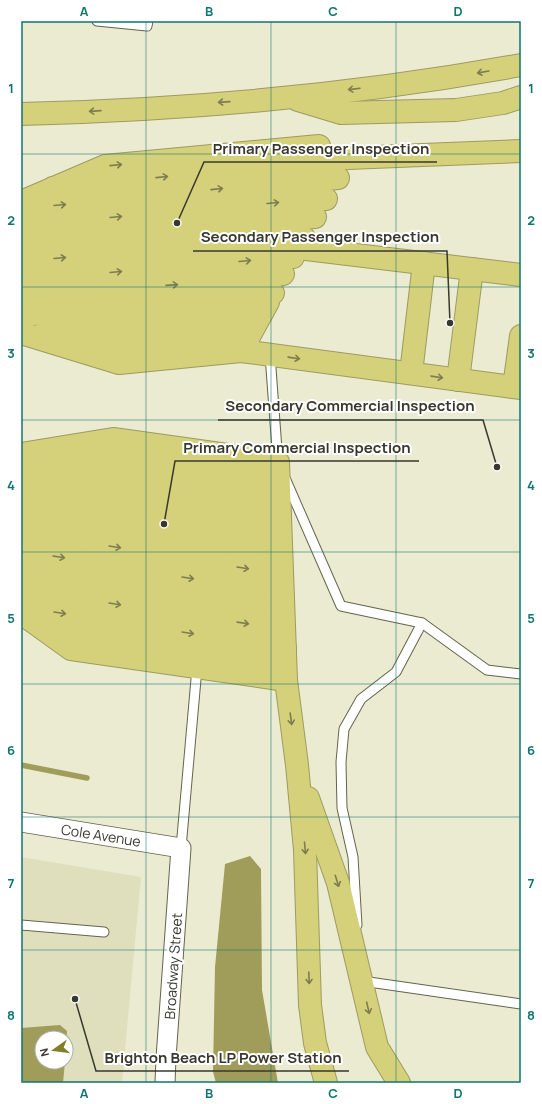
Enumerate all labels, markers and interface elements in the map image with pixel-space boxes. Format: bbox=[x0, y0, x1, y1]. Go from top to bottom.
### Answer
text: A bbox=[80, 2, 89, 20]
text: B bbox=[205, 2, 213, 20]
text: C bbox=[328, 2, 338, 20]
text: D bbox=[453, 2, 463, 20]
one-way arrow bbox=[476, 68, 489, 76]
text: 1 bbox=[8, 79, 14, 97]
text: 1 bbox=[528, 79, 534, 97]
one-way arrow bbox=[348, 85, 361, 93]
one-way arrow bbox=[218, 99, 231, 106]
one-way arrow bbox=[89, 108, 102, 115]
callout: Primary Passenger Inspection bbox=[204, 135, 437, 162]
text: Primary Passenger Inspection bbox=[213, 138, 429, 159]
one-way arrow bbox=[109, 161, 122, 169]
one-way arrow bbox=[155, 173, 168, 181]
one-way arrow bbox=[210, 186, 223, 193]
one-way arrow bbox=[266, 200, 279, 207]
one-way arrow bbox=[53, 201, 66, 208]
text: 2 bbox=[7, 211, 15, 229]
text: 2 bbox=[527, 211, 535, 229]
one-way arrow bbox=[109, 214, 122, 221]
callout: Secondary Passenger Inspection bbox=[193, 224, 447, 251]
text: Secondary Passenger Inspection bbox=[201, 226, 439, 247]
one-way arrow bbox=[53, 254, 66, 262]
one-way arrow bbox=[238, 257, 251, 264]
one-way arrow bbox=[109, 268, 122, 275]
one-way arrow bbox=[165, 282, 178, 289]
text: 3 bbox=[7, 344, 15, 362]
text: 3 bbox=[527, 344, 535, 362]
one-way arrow bbox=[287, 354, 300, 362]
one-way arrow bbox=[430, 373, 443, 381]
callout: Secondary Commercial Inspection bbox=[218, 393, 483, 420]
text: Secondary Commercial Inspection bbox=[225, 395, 475, 416]
callout: Primary Commercial Inspection bbox=[175, 434, 419, 461]
text: Primary Commercial Inspection bbox=[183, 437, 411, 458]
text: 4 bbox=[7, 476, 15, 494]
text: 4 bbox=[527, 476, 535, 494]
one-way arrow bbox=[108, 544, 121, 552]
one-way arrow bbox=[53, 553, 66, 561]
one-way arrow bbox=[236, 564, 249, 572]
one-way arrow bbox=[181, 574, 194, 582]
one-way arrow bbox=[108, 600, 121, 608]
text: 5 bbox=[7, 609, 15, 627]
text: 5 bbox=[527, 609, 535, 627]
one-way arrow bbox=[53, 610, 66, 618]
one-way arrow bbox=[236, 619, 249, 627]
one-way arrow bbox=[181, 629, 194, 637]
one-way arrow bbox=[287, 712, 295, 725]
text: 6 bbox=[7, 741, 15, 759]
text: 6 bbox=[527, 741, 535, 759]
street label: Cole Avenue bbox=[60, 819, 142, 851]
one-way arrow bbox=[301, 841, 308, 854]
text: 7 bbox=[8, 874, 15, 892]
text: 7 bbox=[528, 874, 535, 892]
one-way arrow bbox=[334, 875, 341, 888]
street label: Broadway Street bbox=[160, 912, 186, 1020]
one-way arrow bbox=[305, 971, 313, 984]
one-way arrow bbox=[364, 1001, 372, 1014]
text: 8 bbox=[7, 1006, 15, 1024]
text: 8 bbox=[527, 1006, 535, 1024]
north arrow bbox=[34, 1030, 74, 1070]
callout: Brighton Beach LP Power Station bbox=[96, 1044, 349, 1071]
text: N bbox=[36, 1047, 52, 1058]
text: Brighton Beach LP Power Station bbox=[104, 1047, 342, 1068]
text: A bbox=[80, 1084, 89, 1102]
text: B bbox=[205, 1084, 213, 1102]
text: C bbox=[328, 1084, 338, 1102]
text: D bbox=[453, 1084, 463, 1102]

